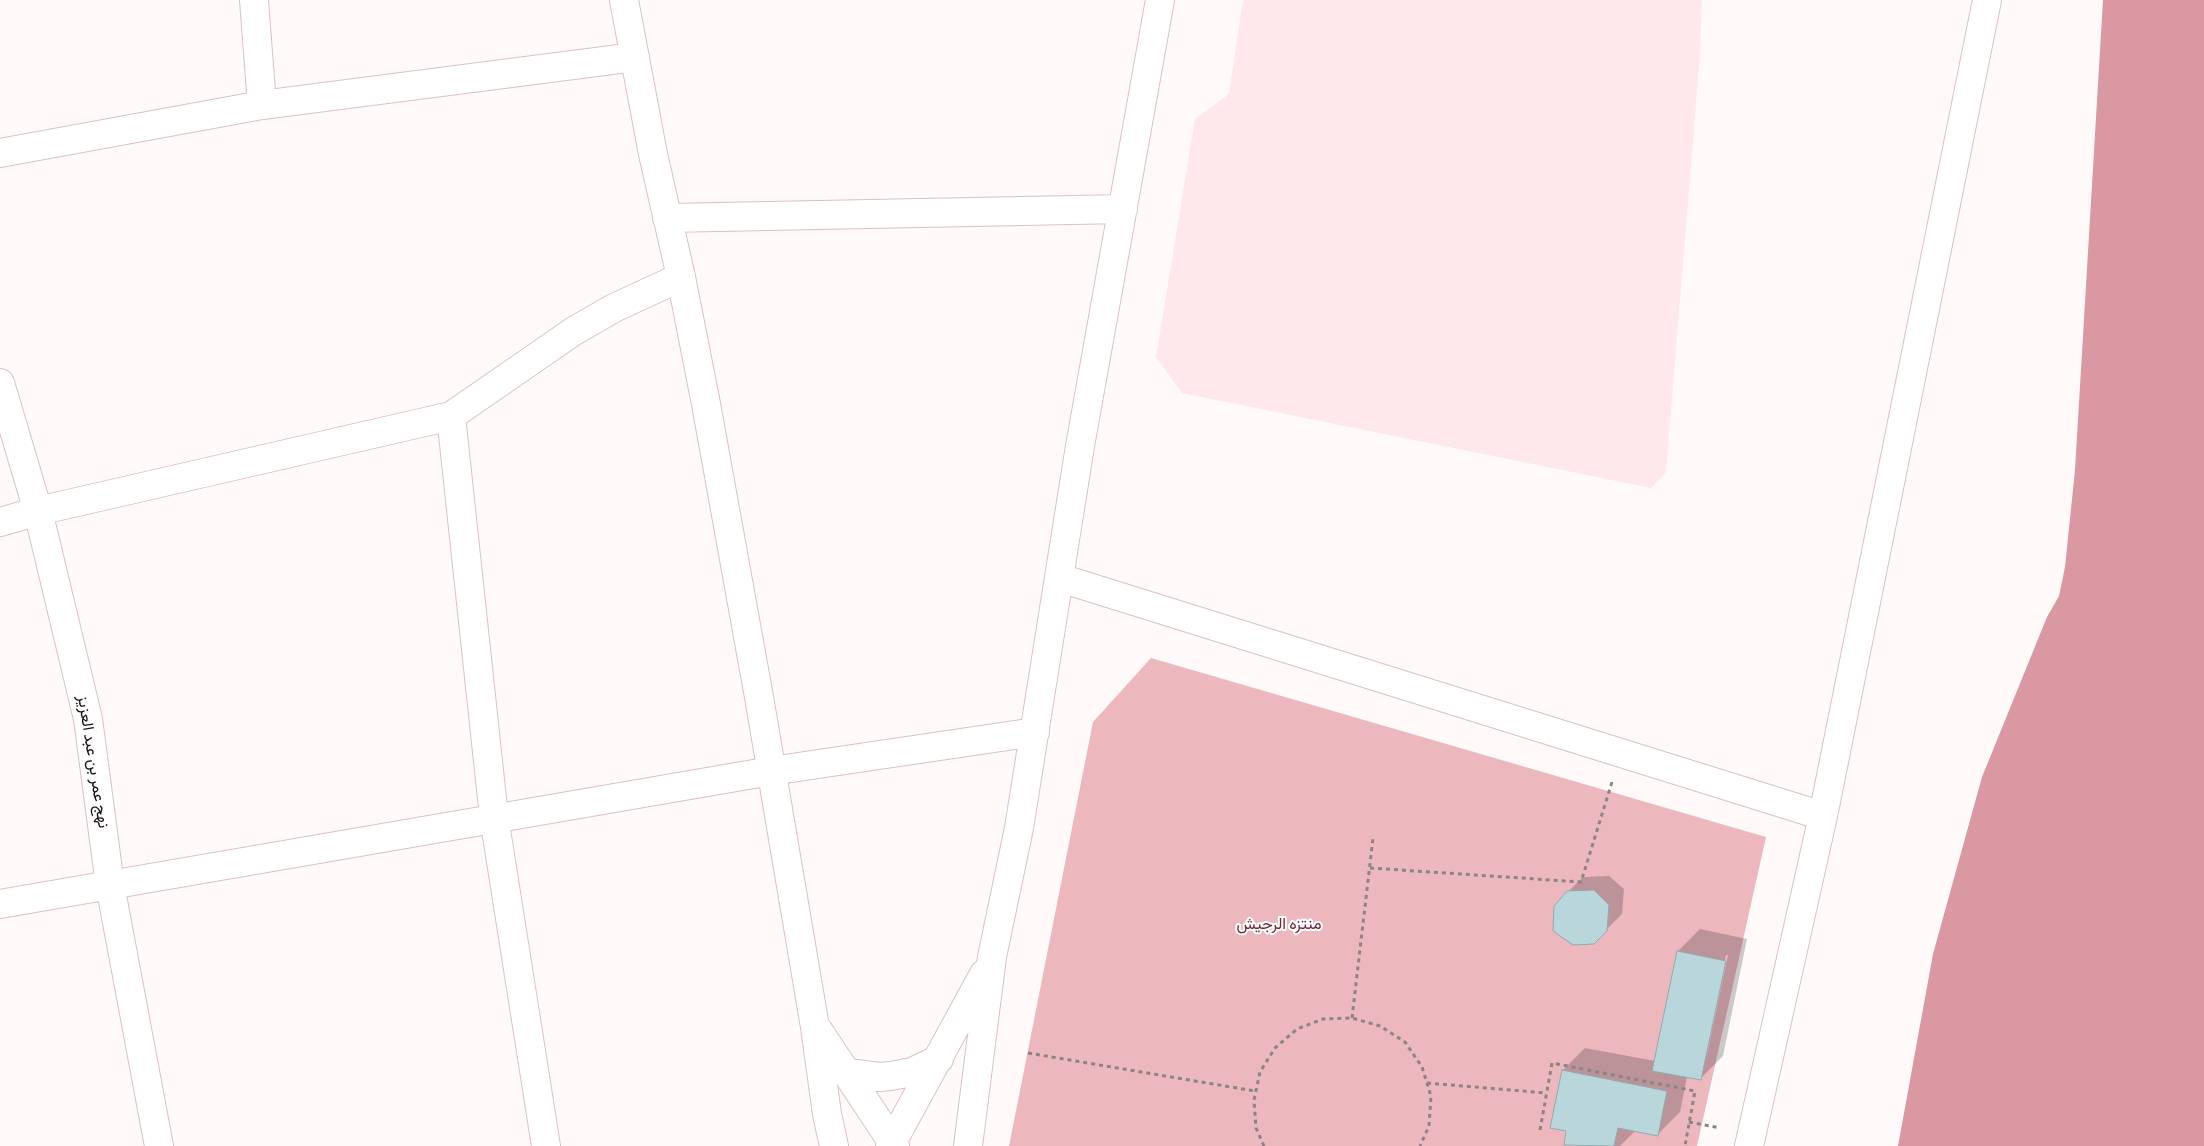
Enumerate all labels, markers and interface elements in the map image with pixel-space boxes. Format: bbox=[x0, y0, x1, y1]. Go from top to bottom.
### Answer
street label: نهج عمر بن عبد العزيز bbox=[72, 694, 112, 830]
park label: منتزه الرجيش bbox=[1236, 915, 1322, 935]

